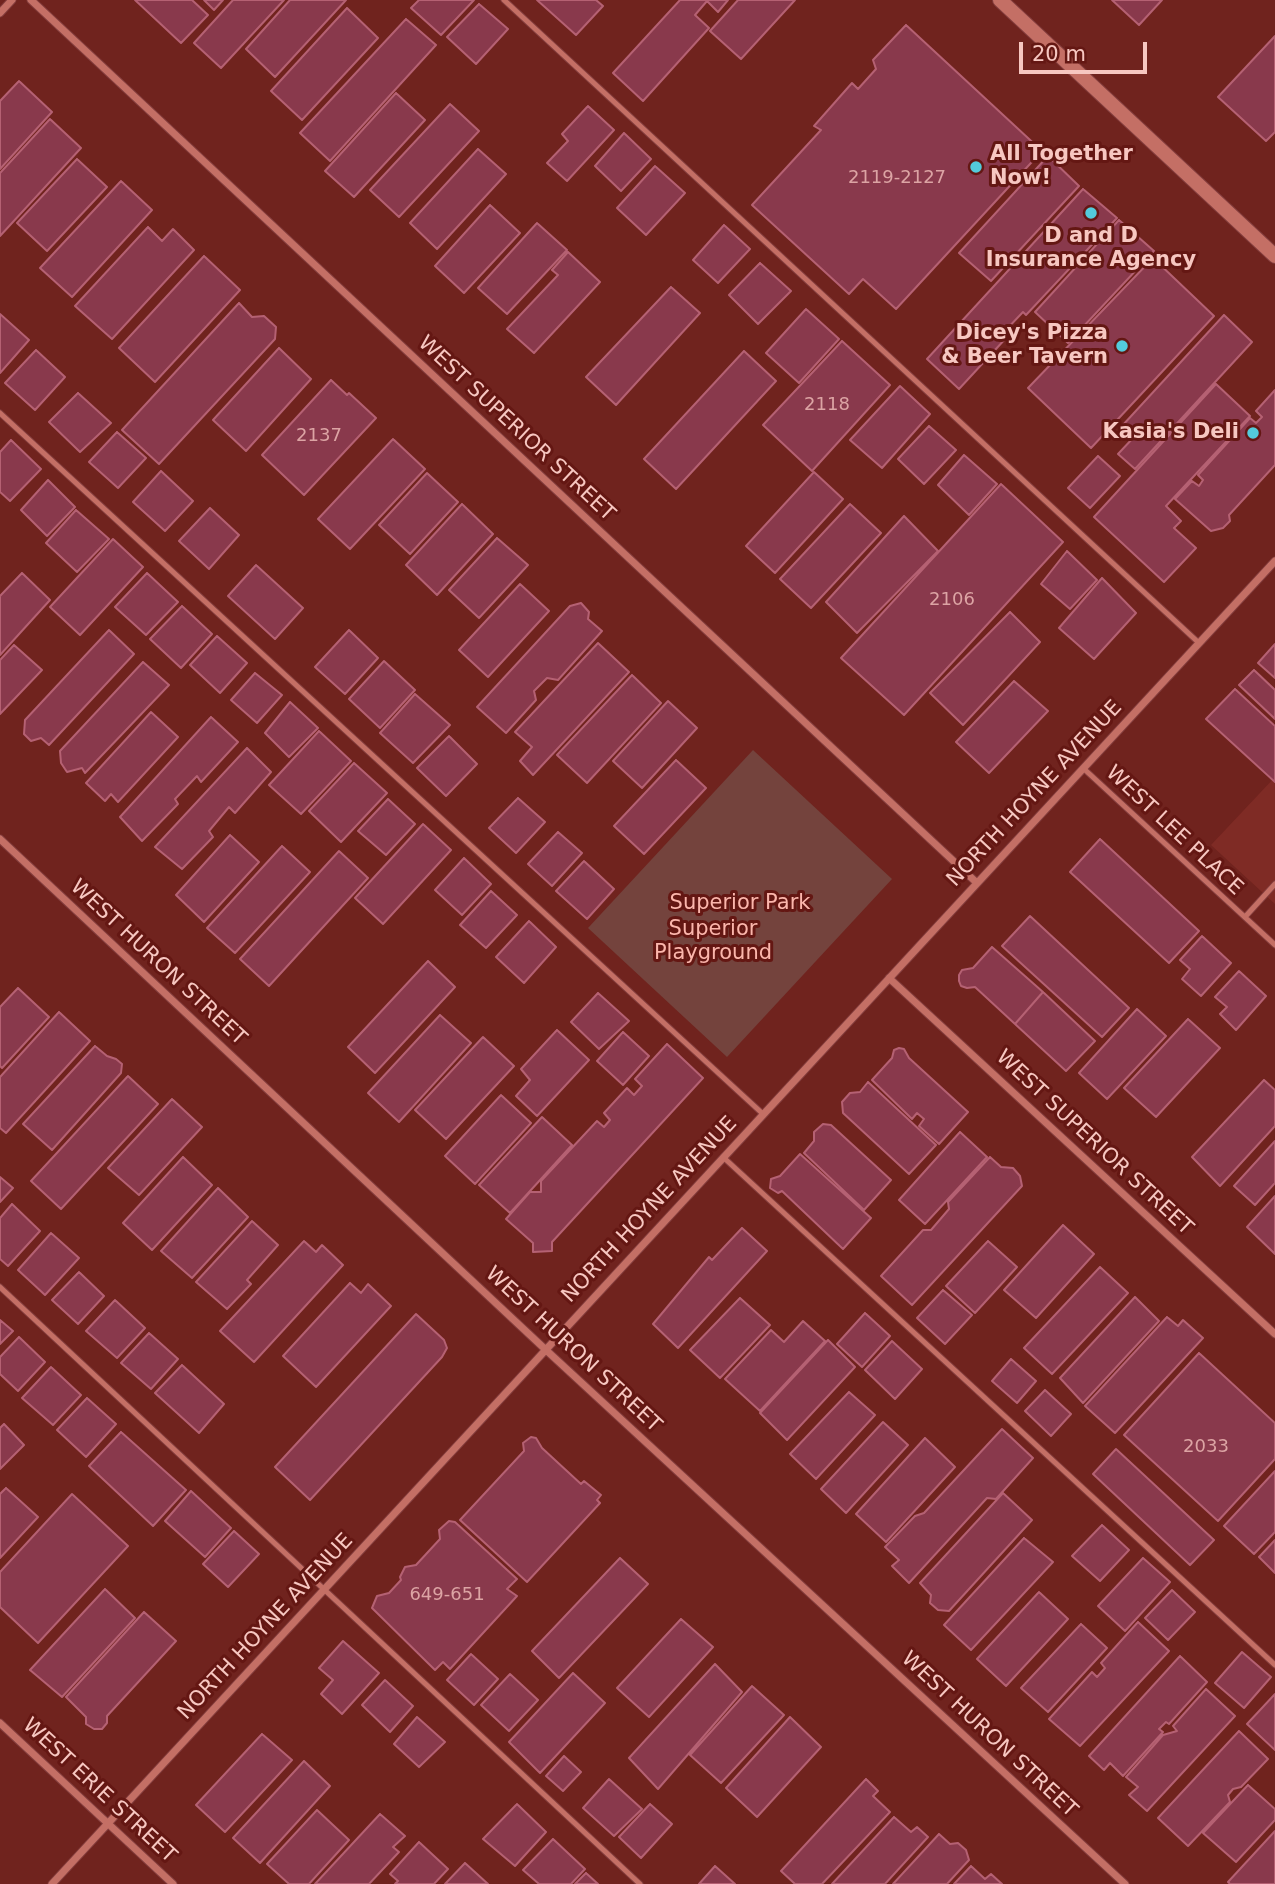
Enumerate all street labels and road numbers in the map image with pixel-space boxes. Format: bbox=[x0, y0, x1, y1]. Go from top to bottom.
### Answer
street label: WEST SUPERIOR STREET bbox=[412, 331, 620, 527]
street label: NORTH HOYNE AVENUE bbox=[942, 696, 1128, 892]
street label: WEST LEE PLACE bbox=[1100, 761, 1248, 901]
street label: WEST HURON STREET bbox=[65, 875, 251, 1051]
street label: WEST SUPERIOR STREET bbox=[990, 1045, 1198, 1241]
street label: NORTH HOYNE AVENUE bbox=[557, 1112, 743, 1308]
street label: WEST HURON STREET bbox=[480, 1262, 666, 1438]
street label: NORTH HOYNE AVENUE bbox=[173, 1529, 359, 1725]
street label: WEST HURON STREET bbox=[896, 1647, 1082, 1823]
street label: WEST ERIE STREET bbox=[17, 1713, 181, 1869]

